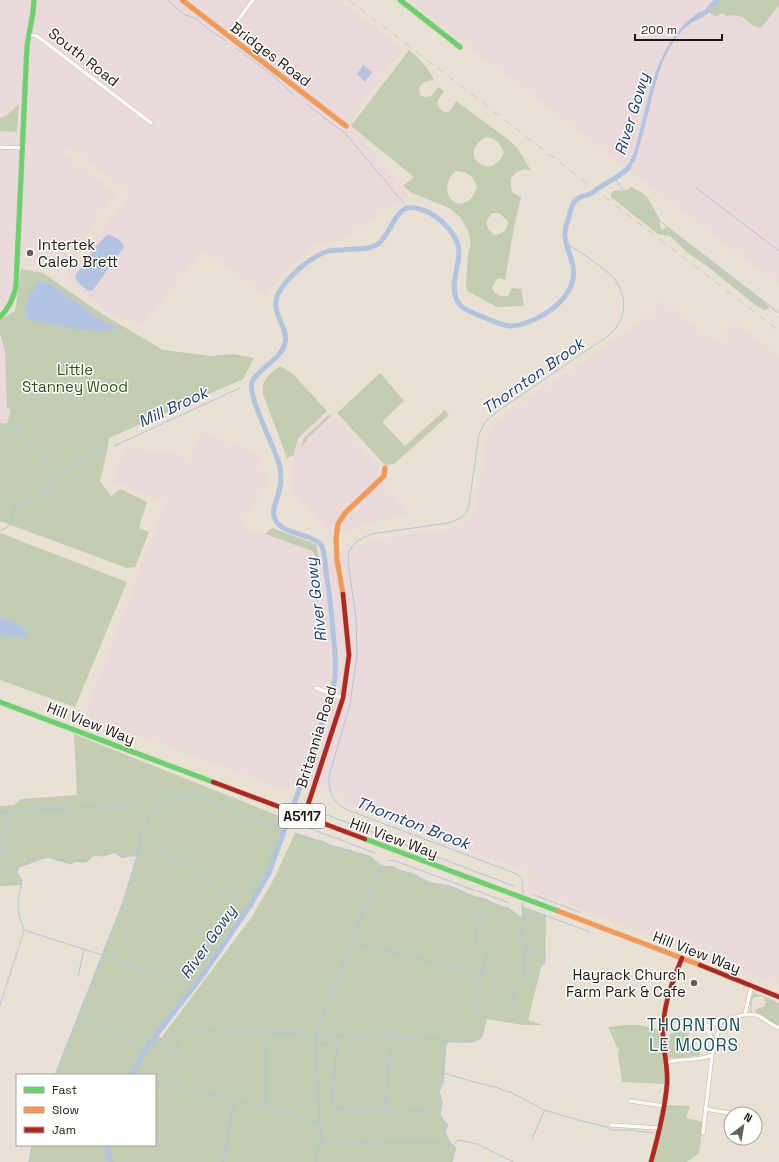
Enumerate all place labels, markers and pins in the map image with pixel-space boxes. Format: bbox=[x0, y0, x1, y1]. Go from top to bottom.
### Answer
place label: Intertek Caleb Brett bbox=[38, 235, 119, 271]
marker: Intertek Caleb Brett bbox=[25, 248, 35, 258]
place label: Hayrack Church Farm Park & Cafe bbox=[566, 965, 686, 1001]
marker: Hayrack Church Farm Park & Cafe bbox=[689, 978, 699, 988]

